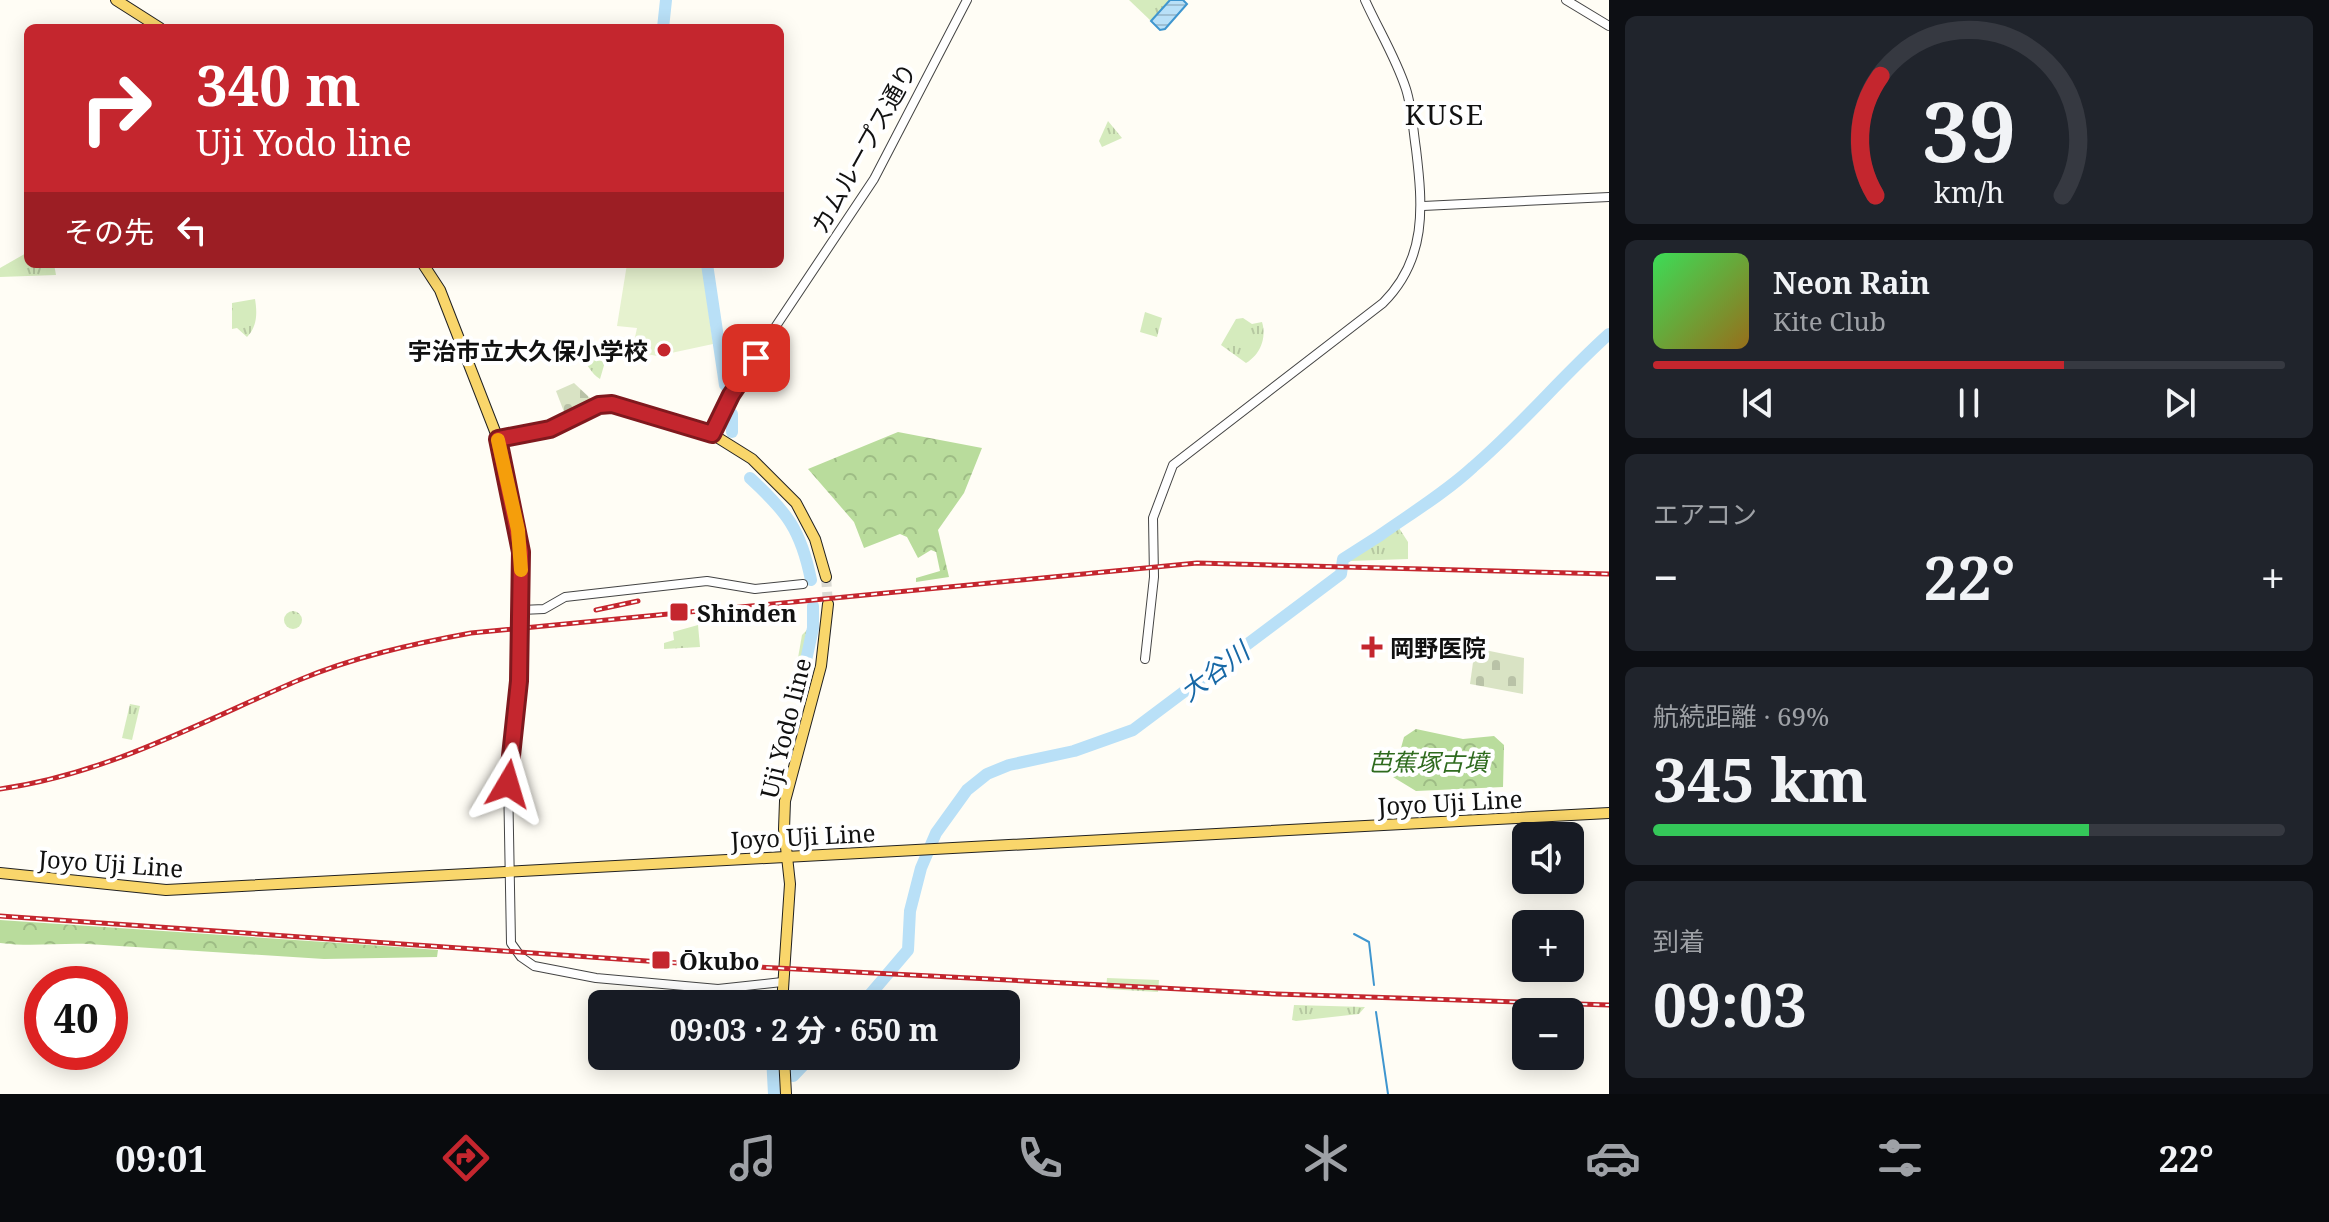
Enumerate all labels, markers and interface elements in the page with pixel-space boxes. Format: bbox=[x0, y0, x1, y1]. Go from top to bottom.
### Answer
text: 340 m bbox=[196, 46, 361, 122]
icon: right bbox=[64, 56, 168, 160]
street label: カムループス通り bbox=[802, 57, 924, 239]
text: 39 bbox=[1922, 73, 2016, 186]
district label: KUSE bbox=[1405, 95, 1485, 133]
text: Uji Yodo line bbox=[196, 118, 412, 167]
text: km/h bbox=[1934, 172, 2004, 211]
icon: left bbox=[170, 208, 214, 252]
text: その先 bbox=[64, 211, 154, 252]
text: Neon Rain bbox=[1773, 262, 1930, 303]
text: Kite Club bbox=[1773, 303, 1886, 339]
pin bbox=[722, 324, 790, 392]
place label: 宇治市立大久保小学校 bbox=[408, 334, 648, 367]
icon: arrive bbox=[734, 336, 778, 380]
marker: 宇治市立大久保小学校 bbox=[655, 341, 673, 359]
icon: previous bbox=[1736, 381, 1780, 425]
icon: pause bbox=[1947, 381, 1991, 425]
icon: next bbox=[2158, 381, 2202, 425]
text: エアコン bbox=[1653, 496, 1757, 532]
text: 22° bbox=[1924, 536, 2015, 618]
text: − bbox=[1653, 547, 1678, 607]
text: + bbox=[2260, 547, 2285, 607]
place label: Shinden bbox=[697, 596, 797, 629]
marker: Shinden bbox=[668, 601, 690, 623]
water label: 大谷川 bbox=[1172, 631, 1258, 709]
place label: 岡野医院 bbox=[1390, 631, 1486, 664]
marker: 岡野医院 bbox=[1361, 636, 1383, 658]
street label: Uji Yodo line bbox=[752, 654, 818, 802]
text: 航続距離 · 69% bbox=[1653, 698, 1829, 734]
text: 345 km bbox=[1653, 738, 1868, 820]
position arrow bbox=[466, 742, 550, 826]
park label: 芭蕉塚古墳 bbox=[1368, 745, 1491, 778]
street label: Joyo Uji Line bbox=[1376, 782, 1523, 822]
street label: Joyo Uji Line bbox=[729, 816, 876, 856]
map controls bbox=[1512, 822, 1584, 1070]
button: sound bbox=[1512, 822, 1584, 894]
street label: Joyo Uji Line bbox=[37, 841, 184, 885]
button: + bbox=[1512, 910, 1584, 982]
text: 到着 bbox=[1653, 923, 1705, 959]
place label: Ōkubo bbox=[679, 944, 760, 977]
marker: Ōkubo bbox=[650, 949, 672, 971]
text: 09:03 bbox=[1653, 963, 1807, 1045]
speed limit sign: 40 bbox=[24, 966, 128, 1070]
button: − bbox=[1512, 998, 1584, 1070]
text: 09:03 · 2 分 · 650 m bbox=[670, 1009, 938, 1050]
icon: directions bbox=[438, 1130, 494, 1186]
icon: music bbox=[725, 1130, 781, 1186]
icon: phone bbox=[1012, 1130, 1068, 1186]
icon: climate bbox=[1298, 1130, 1354, 1186]
icon: car bbox=[1585, 1130, 1641, 1186]
icon: filters bbox=[1872, 1130, 1928, 1186]
text: 09:01 bbox=[115, 1134, 208, 1183]
text: 22° bbox=[2158, 1134, 2214, 1183]

